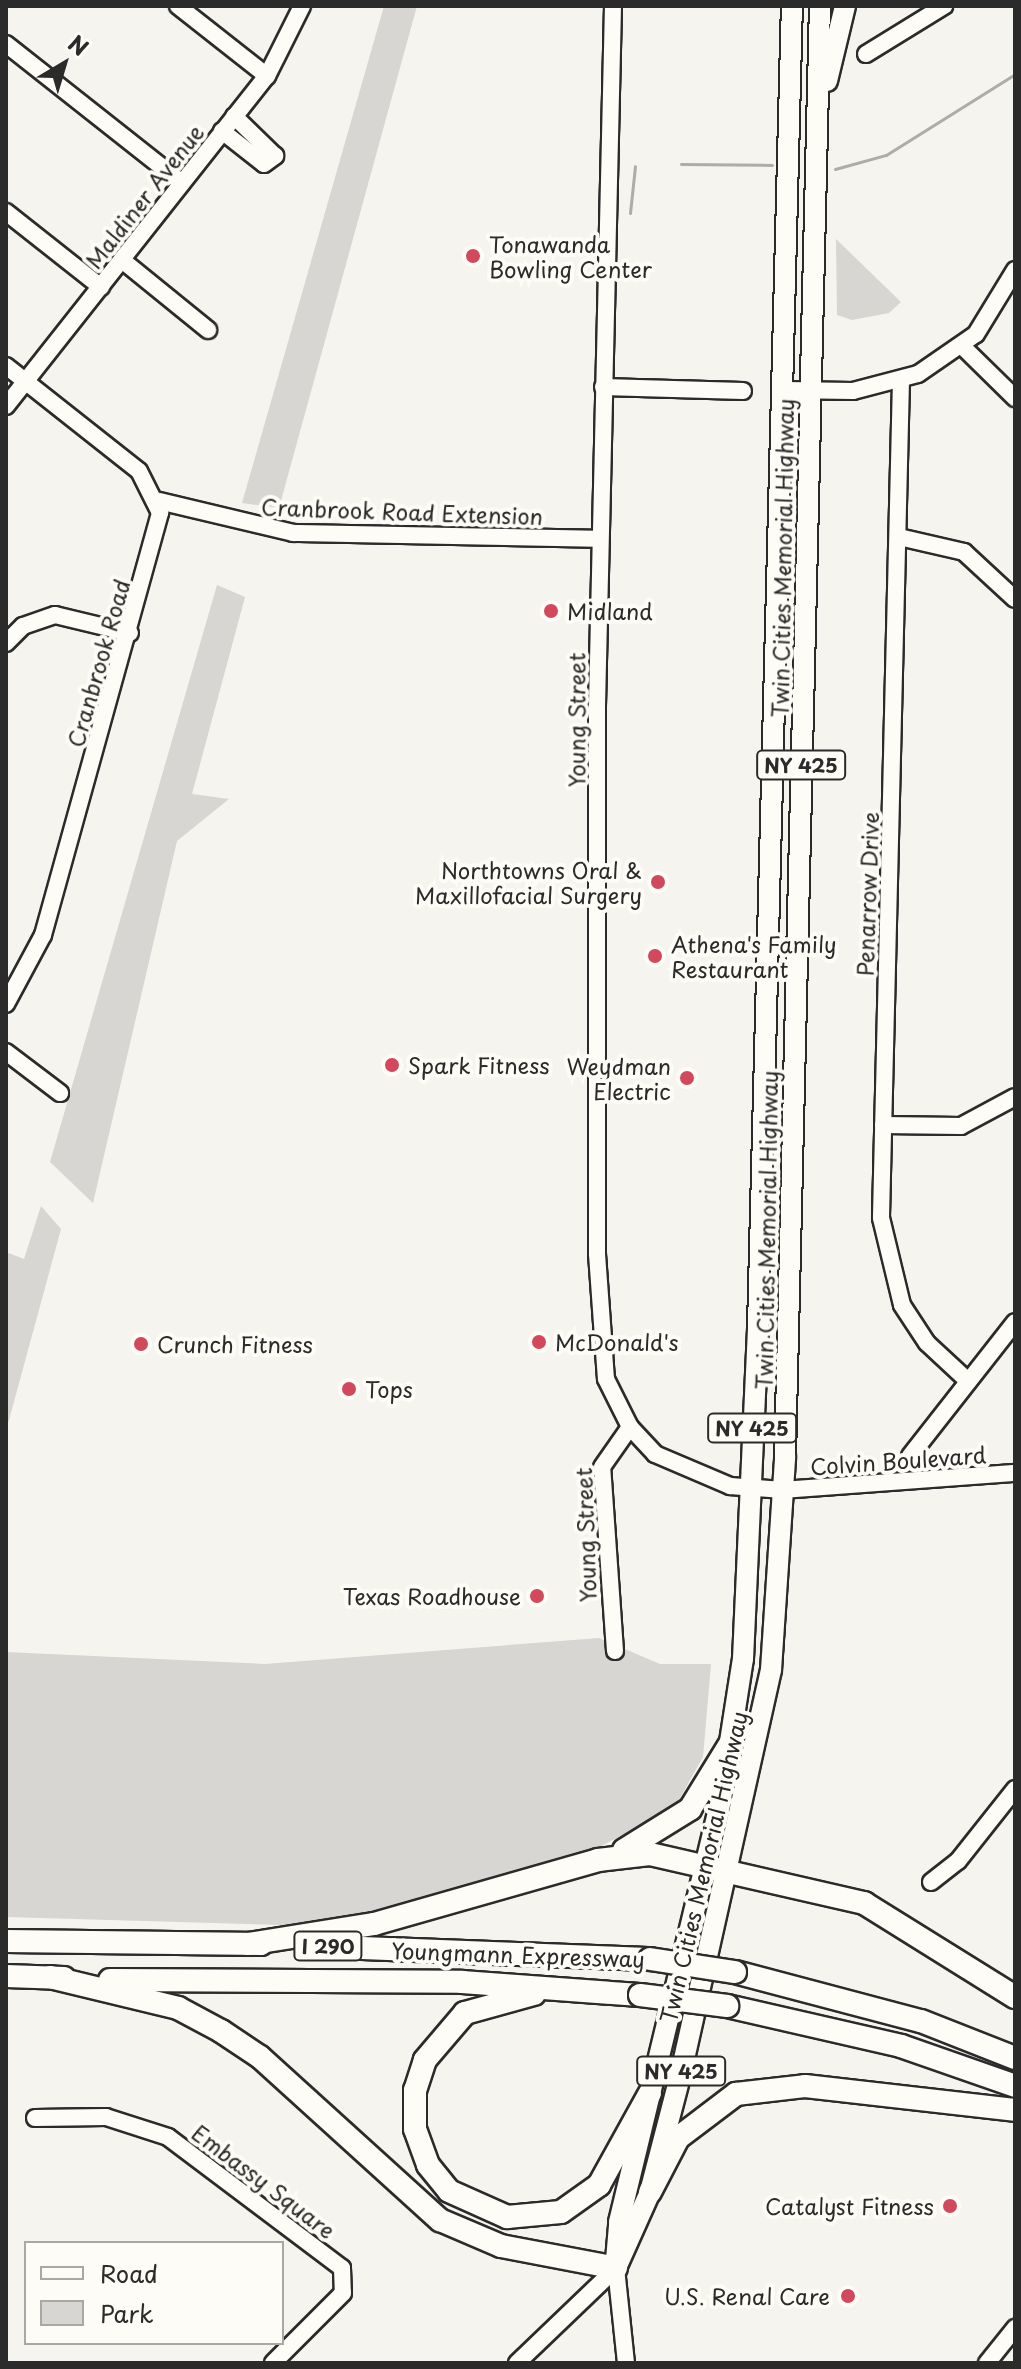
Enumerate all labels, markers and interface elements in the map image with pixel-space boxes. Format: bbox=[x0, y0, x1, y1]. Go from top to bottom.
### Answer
north arrow bbox=[24, 24, 104, 104]
text: N bbox=[62, 26, 96, 63]
street label: Maldiner Avenue bbox=[79, 118, 209, 274]
place label: Tonawanda Bowling Center bbox=[489, 230, 652, 282]
marker: Tonawanda Bowling Center bbox=[464, 247, 482, 265]
street label: Twin Cities Memorial Highway bbox=[766, 396, 798, 720]
street label: Cranbrook Road Extension bbox=[260, 493, 544, 529]
street label: Cranbrook Road bbox=[61, 576, 135, 750]
place label: Midland bbox=[567, 598, 653, 624]
marker: Midland bbox=[542, 602, 560, 620]
street label: Young Street bbox=[563, 653, 589, 787]
road number: NY 425 bbox=[755, 749, 847, 781]
street label: Penarrow Drive bbox=[851, 811, 883, 977]
place label: Northtowns Oral & Maxillofacial Surgery bbox=[415, 856, 642, 908]
marker: Northtowns Oral & Maxillofacial Surgery bbox=[649, 873, 667, 891]
place label: Athena's Family Restaurant bbox=[671, 930, 838, 982]
marker: Athena's Family Restaurant bbox=[646, 947, 664, 965]
place label: Spark Fitness bbox=[408, 1052, 550, 1078]
place label: Weydman Electric bbox=[567, 1052, 671, 1104]
marker: Spark Fitness bbox=[383, 1056, 401, 1074]
street label: Twin Cities Memorial Highway bbox=[750, 1068, 782, 1392]
marker: Weydman Electric bbox=[678, 1069, 696, 1087]
place label: McDonald's bbox=[555, 1329, 678, 1355]
place label: Crunch Fitness bbox=[157, 1331, 312, 1357]
marker: McDonald's bbox=[530, 1333, 548, 1351]
marker: Crunch Fitness bbox=[132, 1335, 150, 1353]
place label: Tops bbox=[365, 1376, 413, 1402]
marker: Tops bbox=[340, 1380, 358, 1398]
road number: NY 425 bbox=[706, 1412, 798, 1444]
street label: Colvin Boulevard bbox=[809, 1441, 987, 1479]
street label: Young Street bbox=[569, 1467, 601, 1603]
place label: Texas Roadhouse bbox=[342, 1583, 521, 1609]
marker: Texas Roadhouse bbox=[528, 1587, 546, 1605]
street label: Twin Cities Memorial Highway bbox=[654, 1707, 752, 2027]
road number: I 290 bbox=[292, 1930, 364, 1962]
street label: Youngmann Expressway bbox=[391, 1936, 645, 1972]
road number: NY 425 bbox=[635, 2055, 727, 2087]
street label: Embassy Square bbox=[187, 2118, 341, 2244]
place label: Catalyst Fitness bbox=[765, 2193, 934, 2219]
marker: Catalyst Fitness bbox=[941, 2197, 959, 2215]
legend bbox=[24, 2241, 284, 2345]
text: Road bbox=[100, 2255, 158, 2291]
place label: U.S. Renal Care bbox=[665, 2283, 830, 2309]
marker: U.S. Renal Care bbox=[837, 2285, 859, 2307]
text: Park bbox=[100, 2295, 154, 2331]

